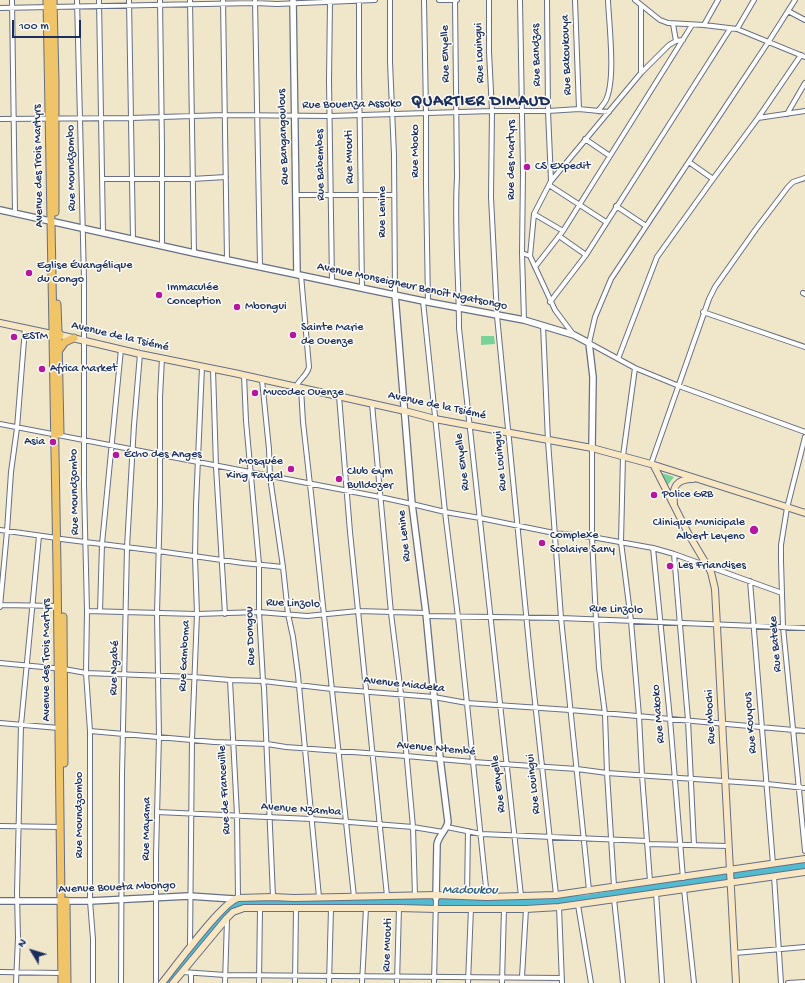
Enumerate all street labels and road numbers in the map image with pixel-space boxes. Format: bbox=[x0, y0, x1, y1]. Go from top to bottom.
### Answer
street label: Rue Bakoukouya bbox=[558, 14, 576, 96]
street label: Rue Louingui bbox=[472, 22, 488, 84]
street label: Rue Bandzas bbox=[529, 23, 545, 87]
street label: Rue Enyelle bbox=[438, 25, 454, 83]
street label: Rue Bangangoulous bbox=[275, 89, 293, 185]
street label: Rue Bouenza Assoko bbox=[302, 97, 402, 113]
street label: Avenue des Trois Martyrs bbox=[31, 104, 47, 228]
street label: Rue des Martyrs bbox=[505, 120, 519, 200]
street label: Rue Mboko bbox=[409, 124, 423, 178]
street label: Rue Moundzombo bbox=[64, 125, 80, 211]
street label: Rue Babembes bbox=[313, 129, 329, 201]
street label: Rue Mvouti bbox=[342, 130, 358, 184]
street label: Rue Lenine bbox=[376, 186, 390, 238]
street label: Avenue Monseigneur Benoît Ngatsongo bbox=[316, 260, 508, 314]
street label: Avenue de la Tsiémé bbox=[70, 319, 170, 355]
street label: Avenue de la Tsiémé bbox=[387, 389, 487, 423]
street label: Rue Louingui bbox=[491, 430, 511, 492]
street label: Rue Enyelle bbox=[452, 432, 474, 492]
street label: Rue Moundzombo bbox=[67, 449, 83, 535]
street label: Rue Lenine bbox=[395, 510, 415, 562]
street label: Rue Linzolo bbox=[266, 596, 320, 612]
street label: Avenue des Trois Martyrs bbox=[40, 598, 54, 722]
street label: Rue Linzolo bbox=[589, 602, 643, 618]
street label: Rue Dongou bbox=[243, 606, 259, 666]
street label: Rue Bateke bbox=[766, 615, 786, 673]
street label: Rue Gamboma bbox=[176, 620, 194, 692]
street label: Rue Ngabé bbox=[107, 640, 123, 696]
street label: Avenue Miadeka bbox=[363, 674, 445, 696]
street label: Rue Makoko bbox=[649, 684, 669, 744]
street label: Rue Mbochi bbox=[702, 689, 720, 745]
street label: Rue Kouyous bbox=[741, 692, 761, 754]
street label: Avenue Ntembé bbox=[396, 738, 476, 760]
street label: Rue de Franceville bbox=[215, 745, 235, 835]
street label: Rue Louingui bbox=[524, 753, 544, 815]
street label: Rue Enyelle bbox=[488, 754, 510, 814]
street label: Rue Moundzombo bbox=[73, 772, 87, 858]
street label: Rue Mayama bbox=[139, 797, 155, 861]
street label: Avenue Nzamba bbox=[260, 800, 342, 820]
street label: Avenue Boueta Mbongo bbox=[58, 879, 176, 897]
street label: Rue Mvouti bbox=[380, 918, 396, 972]

